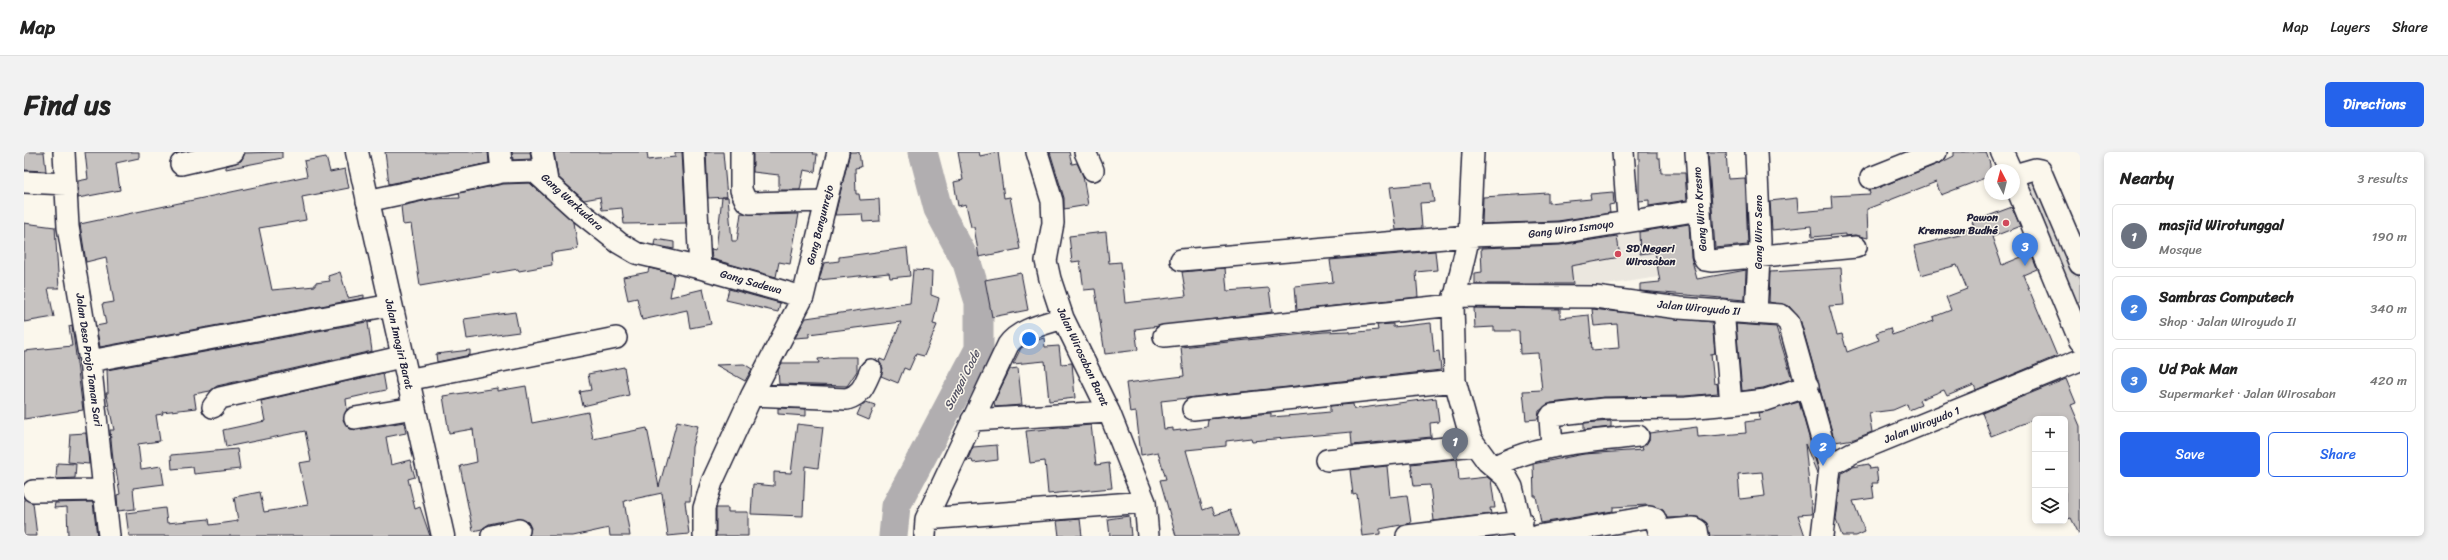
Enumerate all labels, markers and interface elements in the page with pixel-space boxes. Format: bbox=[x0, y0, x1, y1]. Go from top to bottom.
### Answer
text: Map bbox=[20, 11, 55, 44]
text: Map bbox=[2283, 15, 2308, 40]
text: Layers bbox=[2330, 15, 2370, 40]
text: Share bbox=[2392, 15, 2428, 40]
text: Find us bbox=[24, 80, 111, 129]
button: Directions bbox=[2325, 82, 2424, 127]
text: Nearby bbox=[2120, 163, 2174, 193]
north arrow bbox=[1984, 164, 2020, 200]
street label: Gang Wiro Kresno bbox=[1688, 166, 1712, 252]
text: 3 results bbox=[2357, 167, 2408, 190]
street label: Gang Werkudara bbox=[536, 169, 608, 236]
street label: Gang Bangunrejo bbox=[801, 183, 839, 267]
street label: Gang Wiro Seno bbox=[1749, 194, 1768, 269]
place label: Pawon Kremesan Budhé bbox=[1917, 208, 1998, 240]
text: masjid Wirotunggal bbox=[2159, 212, 2284, 238]
street label: Gang Wiro Ismoyo bbox=[1527, 214, 1615, 244]
marker: Pawon Kremesan Budhé bbox=[2001, 218, 2011, 228]
text: 1 bbox=[2131, 225, 2137, 248]
text: 190 m bbox=[2372, 225, 2407, 248]
pin: 3 bbox=[2012, 233, 2038, 266]
text: Mosque bbox=[2159, 238, 2202, 261]
place label: SD Negeri Wirosaban bbox=[1625, 239, 1676, 271]
marker: SD Negeri Wirosaban bbox=[1613, 249, 1623, 259]
street label: Gang Sadewa bbox=[718, 264, 785, 300]
text: Sambras Computech bbox=[2159, 284, 2294, 310]
street label: Jalan Desa Projo Taman Sari bbox=[70, 291, 108, 429]
street label: Jalan Wiroyudo II bbox=[1656, 295, 1742, 321]
street label: Jalan Imogiri Barat bbox=[379, 296, 419, 391]
text: 2 bbox=[2130, 297, 2138, 320]
text: 340 m bbox=[2370, 297, 2407, 320]
street label: Jalan Wirosaban Barat bbox=[1051, 303, 1115, 410]
text: Shop · Jalan Wiroyudo II bbox=[2159, 310, 2296, 333]
your location bbox=[1019, 329, 1039, 349]
water label: Sungai Code bbox=[937, 344, 987, 414]
text: Ud Pak Man bbox=[2159, 356, 2238, 382]
text: 3 bbox=[2130, 369, 2138, 392]
text: 420 m bbox=[2370, 369, 2407, 392]
text: Supermarket · Jalan Wirosaban bbox=[2159, 382, 2336, 405]
street label: Jalan Wiroyudo 1 bbox=[1880, 401, 1963, 449]
map controls bbox=[2032, 416, 2068, 524]
button: + bbox=[2032, 416, 2068, 452]
pin: 1 bbox=[1442, 428, 1468, 461]
button: Save bbox=[2120, 432, 2260, 477]
button: Share bbox=[2268, 432, 2408, 477]
pin: 2 bbox=[1810, 433, 1836, 466]
button: − bbox=[2032, 452, 2068, 488]
button: layers bbox=[2032, 488, 2068, 524]

